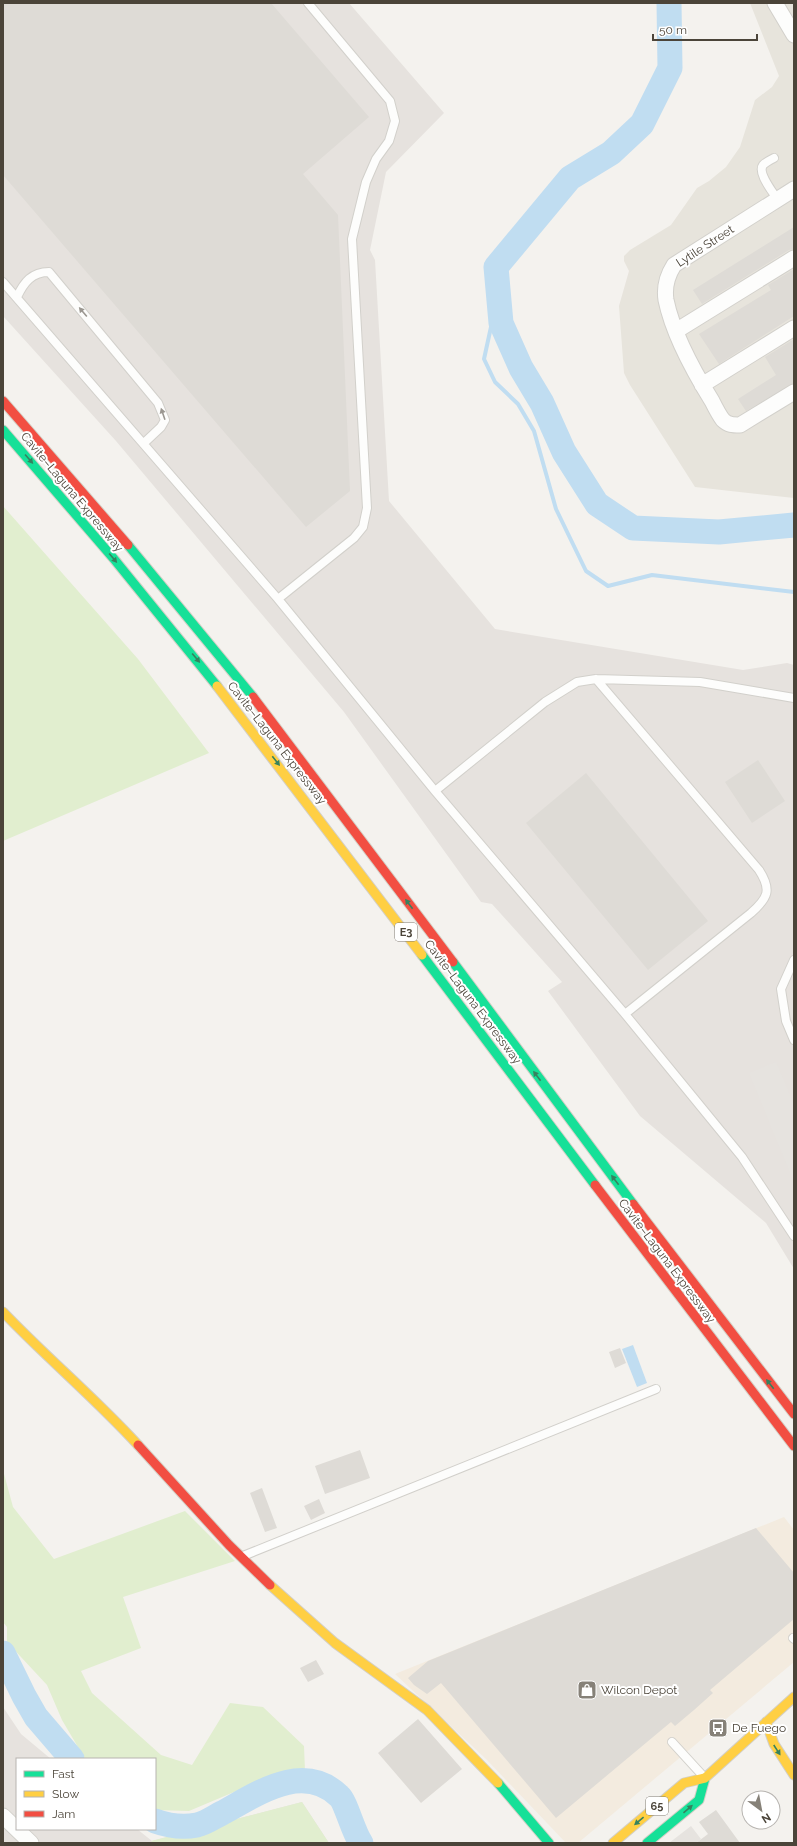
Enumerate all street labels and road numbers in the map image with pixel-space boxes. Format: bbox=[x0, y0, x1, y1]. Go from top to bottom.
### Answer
street label: Lytile Street bbox=[674, 222, 736, 270]
street label: Cavite–Laguna Expressway bbox=[18, 429, 126, 555]
street label: Cavite–Laguna Expressway bbox=[225, 679, 330, 808]
road number: E3 bbox=[395, 923, 417, 941]
street label: Cavite–Laguna Expressway bbox=[422, 937, 525, 1067]
street label: Cavite–Laguna Expressway bbox=[616, 1196, 719, 1326]
road number: 65 bbox=[646, 1797, 668, 1815]

